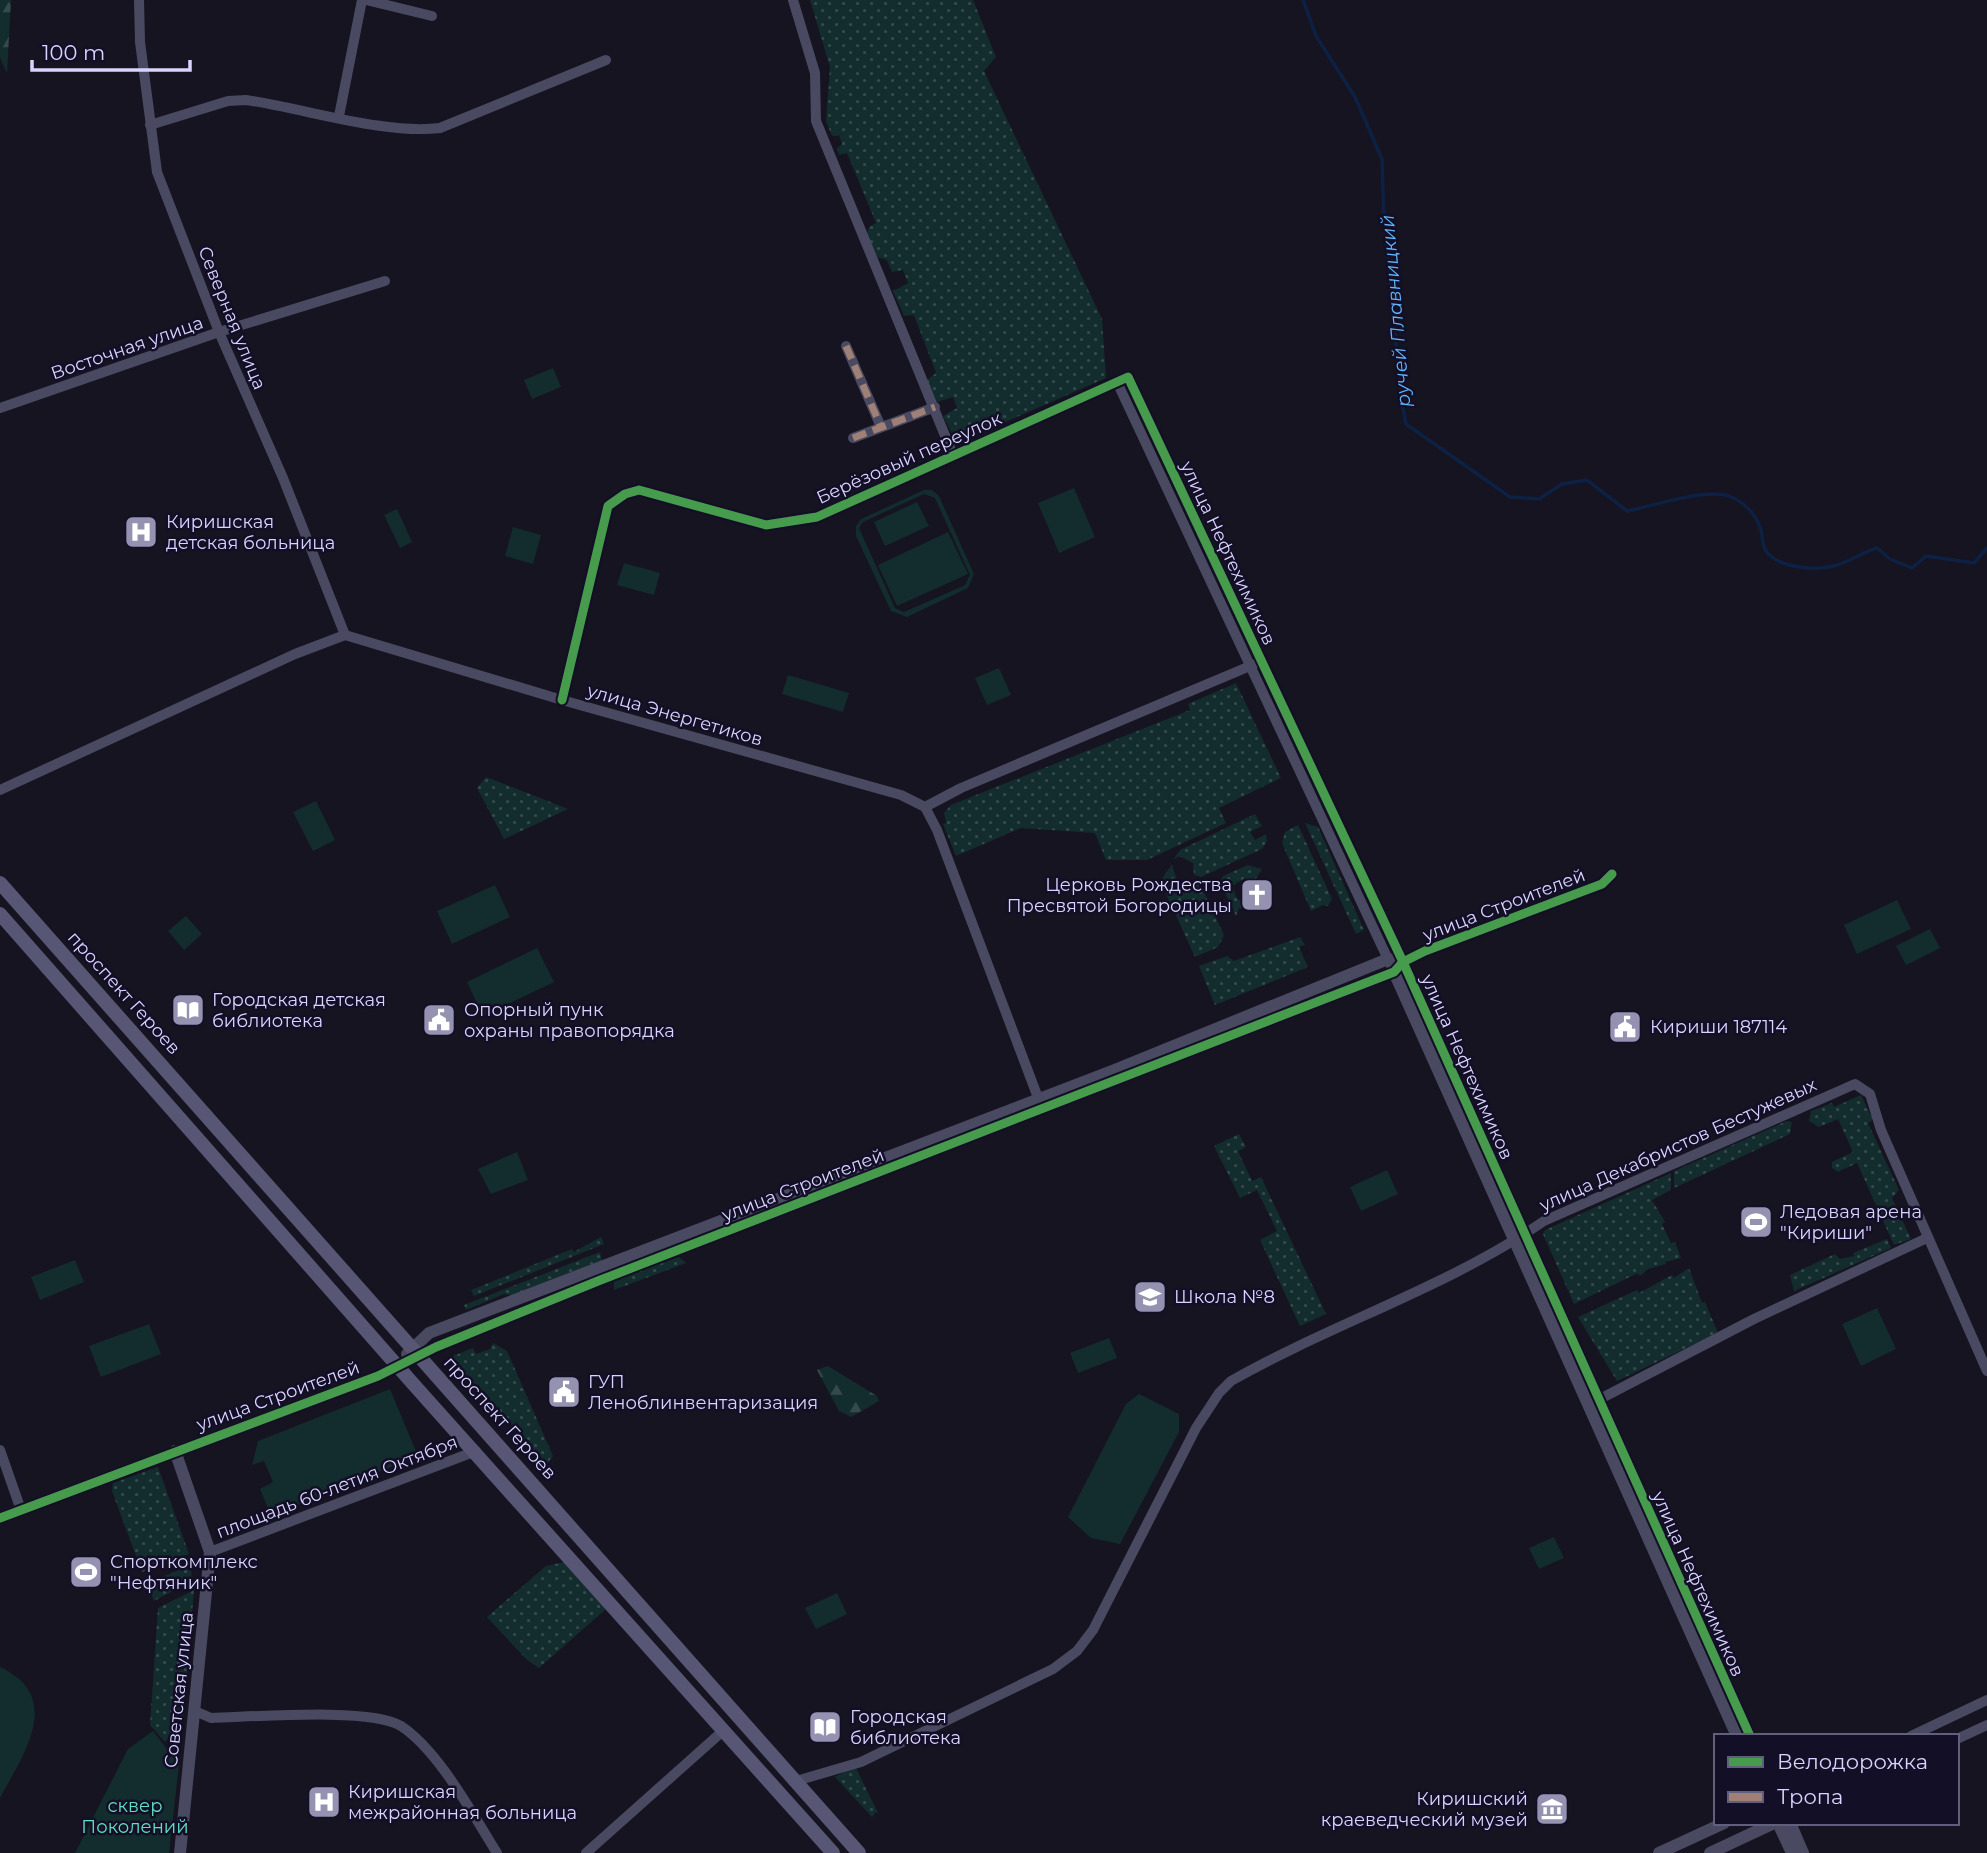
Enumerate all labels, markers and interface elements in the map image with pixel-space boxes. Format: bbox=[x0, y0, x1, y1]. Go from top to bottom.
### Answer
scale bar bbox=[32, 28, 189, 72]
text: 100 m bbox=[42, 40, 105, 65]
water label: ручей Плавницкий bbox=[1376, 214, 1415, 408]
street label: Северная улица bbox=[193, 243, 271, 393]
street label: Восточная улица bbox=[48, 312, 206, 384]
street label: Берёзовый переулок bbox=[813, 407, 1005, 509]
street label: улица Нефтехимиков bbox=[1175, 457, 1280, 649]
place label: Киришская детская больница bbox=[166, 511, 335, 554]
hospital icon: Киришская детская больница bbox=[122, 513, 160, 551]
street label: улица Энергетиков bbox=[584, 679, 765, 751]
street label: улица Строителей bbox=[1419, 864, 1588, 946]
place label: Церковь Рождества Пресвятой Богородицы bbox=[1007, 874, 1232, 917]
church icon: Церковь Рождества Пресвятой Богородицы bbox=[1238, 876, 1276, 914]
street label: проспект Героев bbox=[63, 927, 185, 1059]
street label: улица Нефтехимиков bbox=[1416, 970, 1518, 1163]
place label: Городская детская библиотека bbox=[212, 989, 386, 1032]
library icon: Городская детская библиотека bbox=[169, 991, 207, 1029]
place label: Опорный пунк охраны правопорядка bbox=[464, 999, 675, 1042]
public building icon: Опорный пунк охраны правопорядка bbox=[420, 1001, 458, 1039]
public building icon: Кириши 187114 bbox=[1606, 1008, 1644, 1046]
place label: Кириши 187114 bbox=[1650, 1016, 1787, 1038]
street label: улица Декабристов Бестужевых bbox=[1535, 1073, 1821, 1217]
street label: улица Строителей bbox=[718, 1144, 887, 1226]
place label: Ледовая арена "Кириши" bbox=[1780, 1201, 1922, 1244]
sports icon: Ледовая арена "Кириши" bbox=[1737, 1203, 1775, 1241]
school or university icon: Школа №8 bbox=[1131, 1278, 1169, 1316]
place label: Школа №8 bbox=[1174, 1286, 1275, 1308]
street label: проспект Героев bbox=[439, 1352, 561, 1484]
street label: улица Строителей bbox=[192, 1356, 363, 1436]
place label: ГУП Леноблинвентаризация bbox=[588, 1371, 818, 1414]
public building icon: ГУП Леноблинвентаризация bbox=[545, 1373, 583, 1411]
street label: площадь 60-летия Октября bbox=[213, 1431, 461, 1543]
street label: улица Нефтехимиков bbox=[1647, 1487, 1749, 1680]
place label: Спорткомплекс "Нефтяник" bbox=[110, 1551, 258, 1594]
sports icon: Спорткомплекс "Нефтяник" bbox=[67, 1553, 105, 1591]
street label: Советская улица bbox=[160, 1611, 198, 1769]
place label: Городская библиотека bbox=[850, 1706, 961, 1749]
library icon: Городская библиотека bbox=[806, 1708, 844, 1746]
legend bbox=[1714, 1734, 1959, 1825]
text: Велодорожка bbox=[1777, 1749, 1928, 1774]
place label: Киришская межрайонная больница bbox=[348, 1781, 577, 1824]
hospital icon: Киришская межрайонная больница bbox=[305, 1783, 343, 1821]
text: Тропа bbox=[1777, 1784, 1843, 1809]
place label: Киришский краеведческий музей bbox=[1321, 1788, 1528, 1831]
museum icon: Киришский краеведческий музей bbox=[1533, 1790, 1571, 1828]
park label: сквер Поколений bbox=[81, 1795, 189, 1838]

